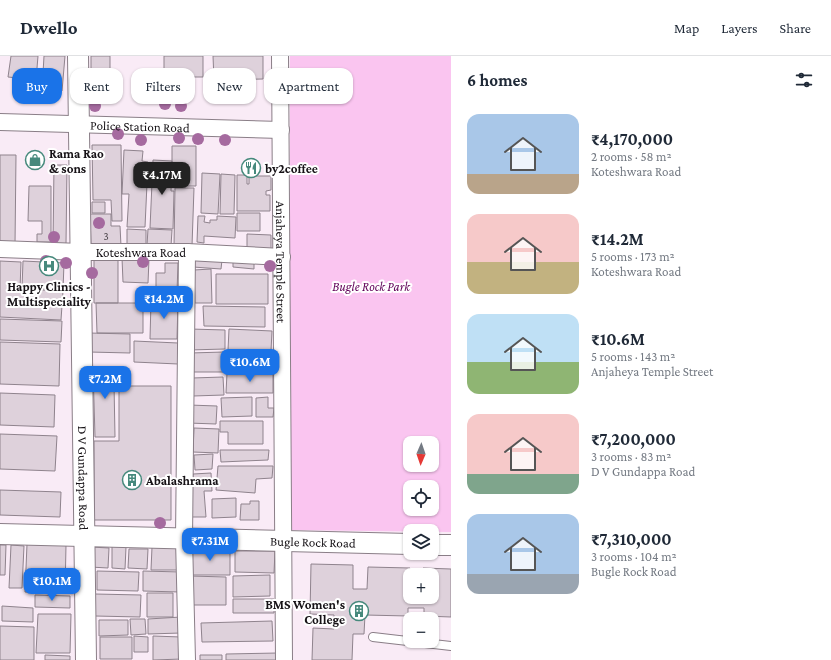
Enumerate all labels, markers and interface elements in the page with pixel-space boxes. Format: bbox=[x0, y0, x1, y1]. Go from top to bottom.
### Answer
text: Dwello bbox=[20, 17, 78, 38]
text: Map bbox=[674, 20, 699, 36]
text: Layers bbox=[721, 20, 758, 36]
text: Share bbox=[780, 20, 811, 36]
chip: Buy bbox=[12, 68, 62, 104]
chip: Rent bbox=[70, 68, 123, 104]
chip: Filters bbox=[131, 68, 195, 104]
chip: New bbox=[203, 68, 256, 104]
chip: Apartment bbox=[264, 68, 353, 104]
icon: filters bbox=[793, 69, 815, 91]
text: 6 homes bbox=[467, 71, 527, 90]
street label: Police Station Road bbox=[90, 118, 190, 135]
icon: home bbox=[499, 130, 547, 178]
text: ₹4,170,000 bbox=[591, 130, 673, 149]
place label: Rama Rao & sons bbox=[49, 146, 104, 176]
shop icon: Rama Rao & sons bbox=[24, 149, 46, 171]
text: 2 rooms · 58 m² bbox=[591, 149, 672, 164]
restaurant icon: by2coffee bbox=[240, 157, 262, 179]
place label: by2coffee bbox=[264, 161, 318, 176]
pin: ₹4.17M bbox=[129, 162, 195, 196]
text: Koteshwara Road bbox=[591, 164, 681, 179]
text: ₹4.17M bbox=[142, 167, 182, 182]
street label: Anjaheya Temple Street bbox=[272, 201, 289, 324]
house number: 3 bbox=[103, 230, 109, 242]
icon: home bbox=[499, 230, 547, 278]
text: ₹14.2M bbox=[591, 230, 644, 249]
street label: Koteshwara Road bbox=[96, 245, 186, 260]
text: 5 rooms · 173 m² bbox=[591, 249, 675, 264]
hospital icon: Happy Clinics - Multispeciality bbox=[38, 255, 60, 277]
text: Koteshwara Road bbox=[591, 264, 681, 279]
place label: Happy Clinics - Multispeciality bbox=[7, 279, 92, 309]
park label: Bugle Rock Park bbox=[332, 279, 411, 294]
pin: ₹14.2M bbox=[131, 286, 197, 320]
text: ₹14.2M bbox=[144, 291, 184, 306]
icon: home bbox=[499, 330, 547, 378]
text: ₹10.6M bbox=[591, 330, 645, 349]
pin: ₹10.6M bbox=[217, 349, 283, 383]
text: 5 rooms · 143 m² bbox=[591, 349, 675, 364]
text: ₹10.6M bbox=[229, 354, 271, 369]
text: Anjaheya Temple Street bbox=[591, 364, 713, 379]
pin: ₹7.2M bbox=[77, 366, 133, 400]
text: ₹7.2M bbox=[88, 371, 122, 386]
street label: D V Gundappa Road bbox=[75, 426, 91, 530]
icon: home bbox=[499, 430, 547, 478]
text: ₹7,200,000 bbox=[591, 430, 676, 449]
north arrow bbox=[403, 436, 439, 472]
map controls bbox=[403, 436, 439, 648]
text: 3 rooms · 83 m² bbox=[591, 449, 671, 464]
text: D V Gundappa Road bbox=[591, 464, 695, 479]
building icon: Abalashrama bbox=[121, 469, 143, 491]
place label: Abalashrama bbox=[145, 473, 219, 488]
button: locate bbox=[403, 480, 439, 516]
button: layers bbox=[403, 524, 439, 560]
pin: ₹7.31M bbox=[177, 528, 243, 562]
icon: home bbox=[499, 530, 547, 578]
text: ₹7,310,000 bbox=[591, 530, 672, 549]
text: ₹7.31M bbox=[191, 533, 229, 548]
street label: Bugle Rock Road bbox=[270, 534, 356, 551]
text: 3 rooms · 104 m² bbox=[591, 549, 677, 564]
text: Bugle Rock Road bbox=[591, 564, 677, 579]
pin: ₹10.1M bbox=[19, 568, 85, 602]
button: + bbox=[403, 568, 439, 604]
text: ₹10.1M bbox=[32, 573, 72, 588]
place label: BMS Women's College bbox=[265, 597, 345, 627]
building icon: BMS Women's College bbox=[348, 600, 370, 622]
button: − bbox=[403, 612, 439, 648]

